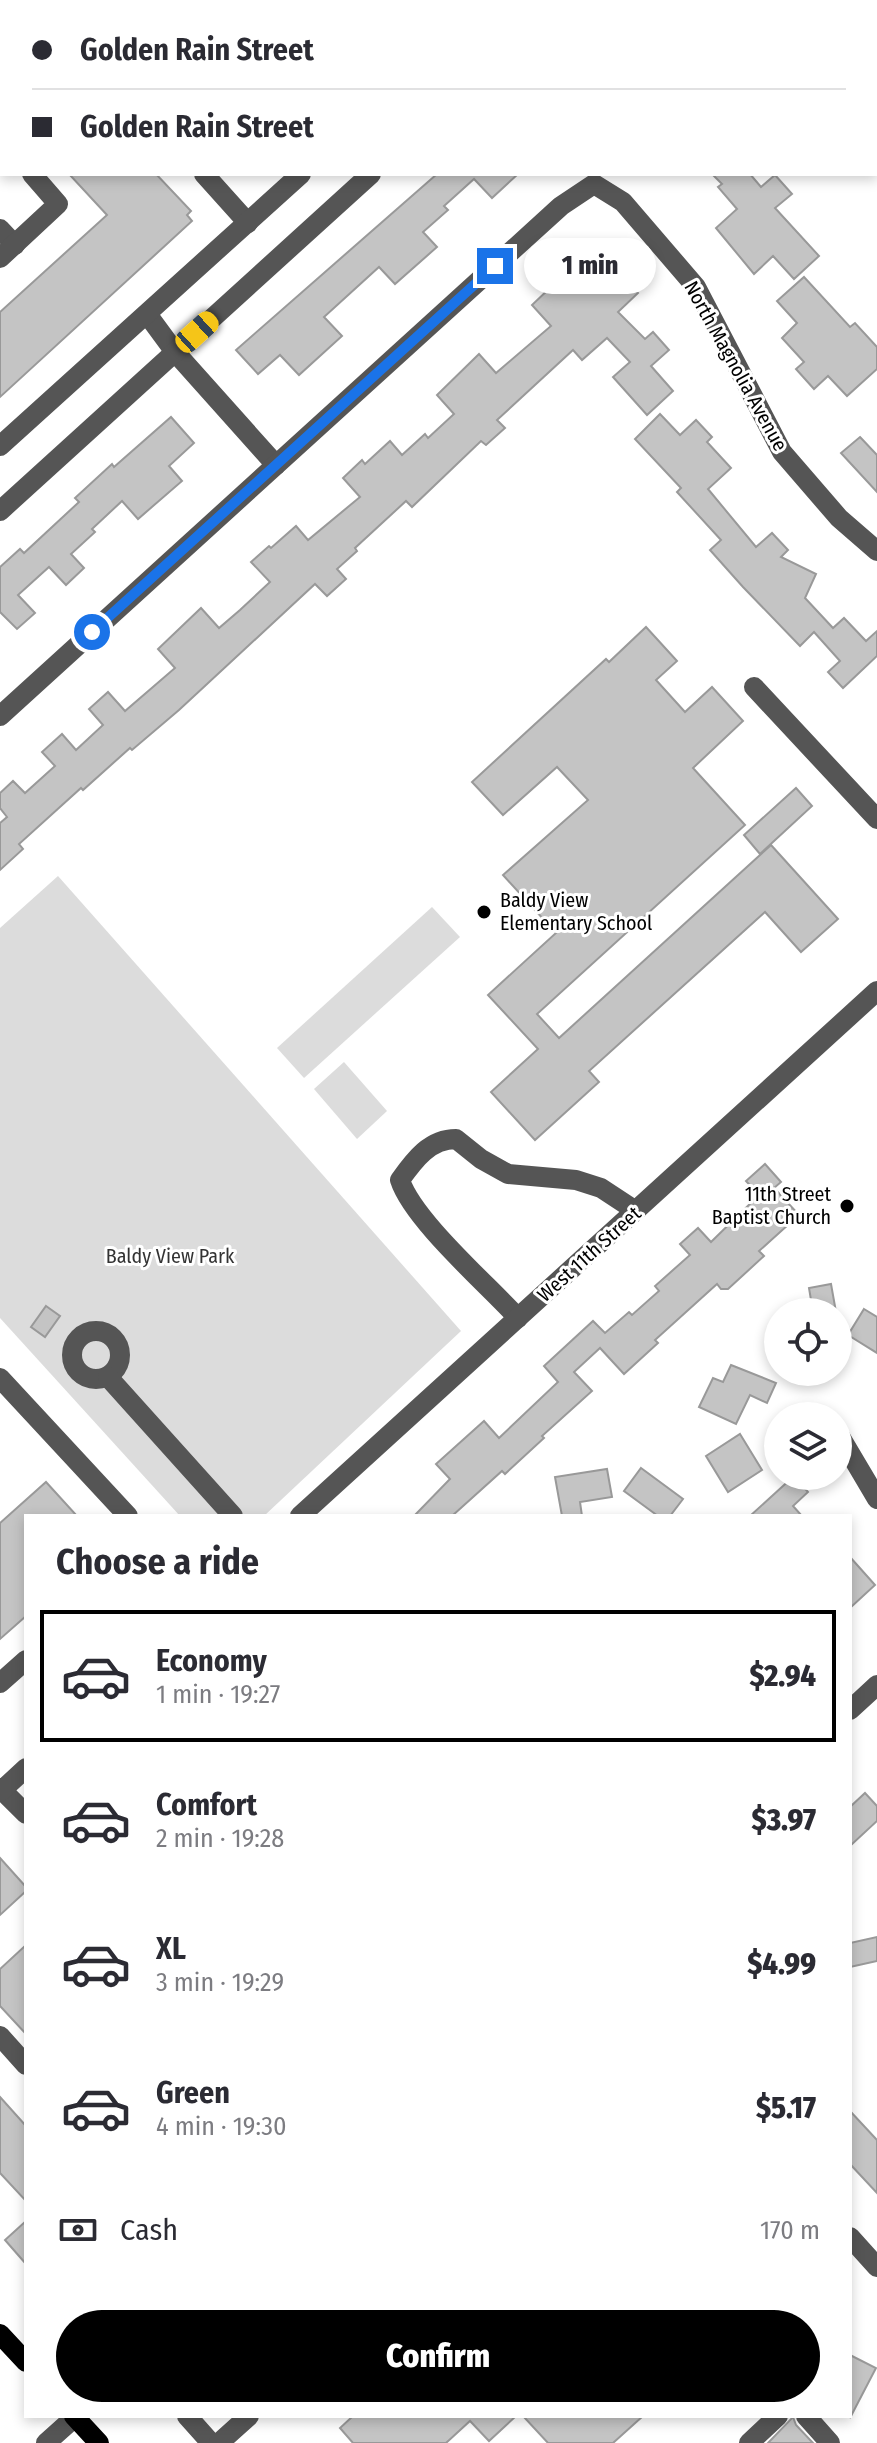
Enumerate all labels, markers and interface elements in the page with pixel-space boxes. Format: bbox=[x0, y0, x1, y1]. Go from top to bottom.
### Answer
text: Golden Rain Street bbox=[80, 32, 314, 68]
text: Golden Rain Street bbox=[80, 109, 314, 145]
callout: 1 min bbox=[523, 238, 655, 294]
route end bbox=[477, 248, 513, 284]
text: 1 min bbox=[562, 250, 618, 281]
street label: North Magnolia Avenue bbox=[679, 277, 793, 455]
car bbox=[171, 307, 223, 357]
route start bbox=[74, 614, 110, 650]
place label: Baldy View Elementary School bbox=[500, 888, 652, 935]
marker: Baldy View Elementary School bbox=[475, 903, 493, 921]
place label: 11th Street Baptist Church bbox=[712, 1182, 831, 1229]
marker: 11th Street Baptist Church bbox=[838, 1197, 856, 1215]
street label: West 11th Street bbox=[532, 1201, 646, 1307]
park label: Baldy View Park bbox=[106, 1244, 235, 1268]
map controls bbox=[764, 1298, 852, 1490]
button: locate bbox=[764, 1298, 852, 1386]
button: layers bbox=[764, 1402, 852, 1490]
text: Choose a ride bbox=[56, 1540, 259, 1584]
icon: car bbox=[60, 1640, 132, 1712]
text: Economy bbox=[156, 1643, 267, 1679]
text: $2.94 bbox=[749, 1658, 816, 1694]
text: 1 min · 19:27 bbox=[156, 1679, 280, 1710]
icon: car bbox=[60, 1784, 132, 1856]
text: Comfort bbox=[156, 1787, 257, 1823]
text: $3.97 bbox=[752, 1802, 816, 1838]
text: 2 min · 19:28 bbox=[156, 1823, 284, 1854]
icon: car bbox=[60, 1928, 132, 2000]
text: XL bbox=[156, 1931, 186, 1967]
text: $4.99 bbox=[747, 1946, 816, 1982]
text: 3 min · 19:29 bbox=[156, 1967, 284, 1998]
icon: car bbox=[60, 2072, 132, 2144]
text: Green bbox=[156, 2075, 230, 2111]
text: $5.17 bbox=[756, 2090, 816, 2126]
text: 4 min · 19:30 bbox=[156, 2111, 286, 2142]
icon: cash bbox=[56, 2208, 100, 2252]
text: Cash bbox=[120, 2212, 178, 2248]
text: 170 m bbox=[760, 2215, 820, 2246]
button: Confirm bbox=[56, 2310, 820, 2402]

